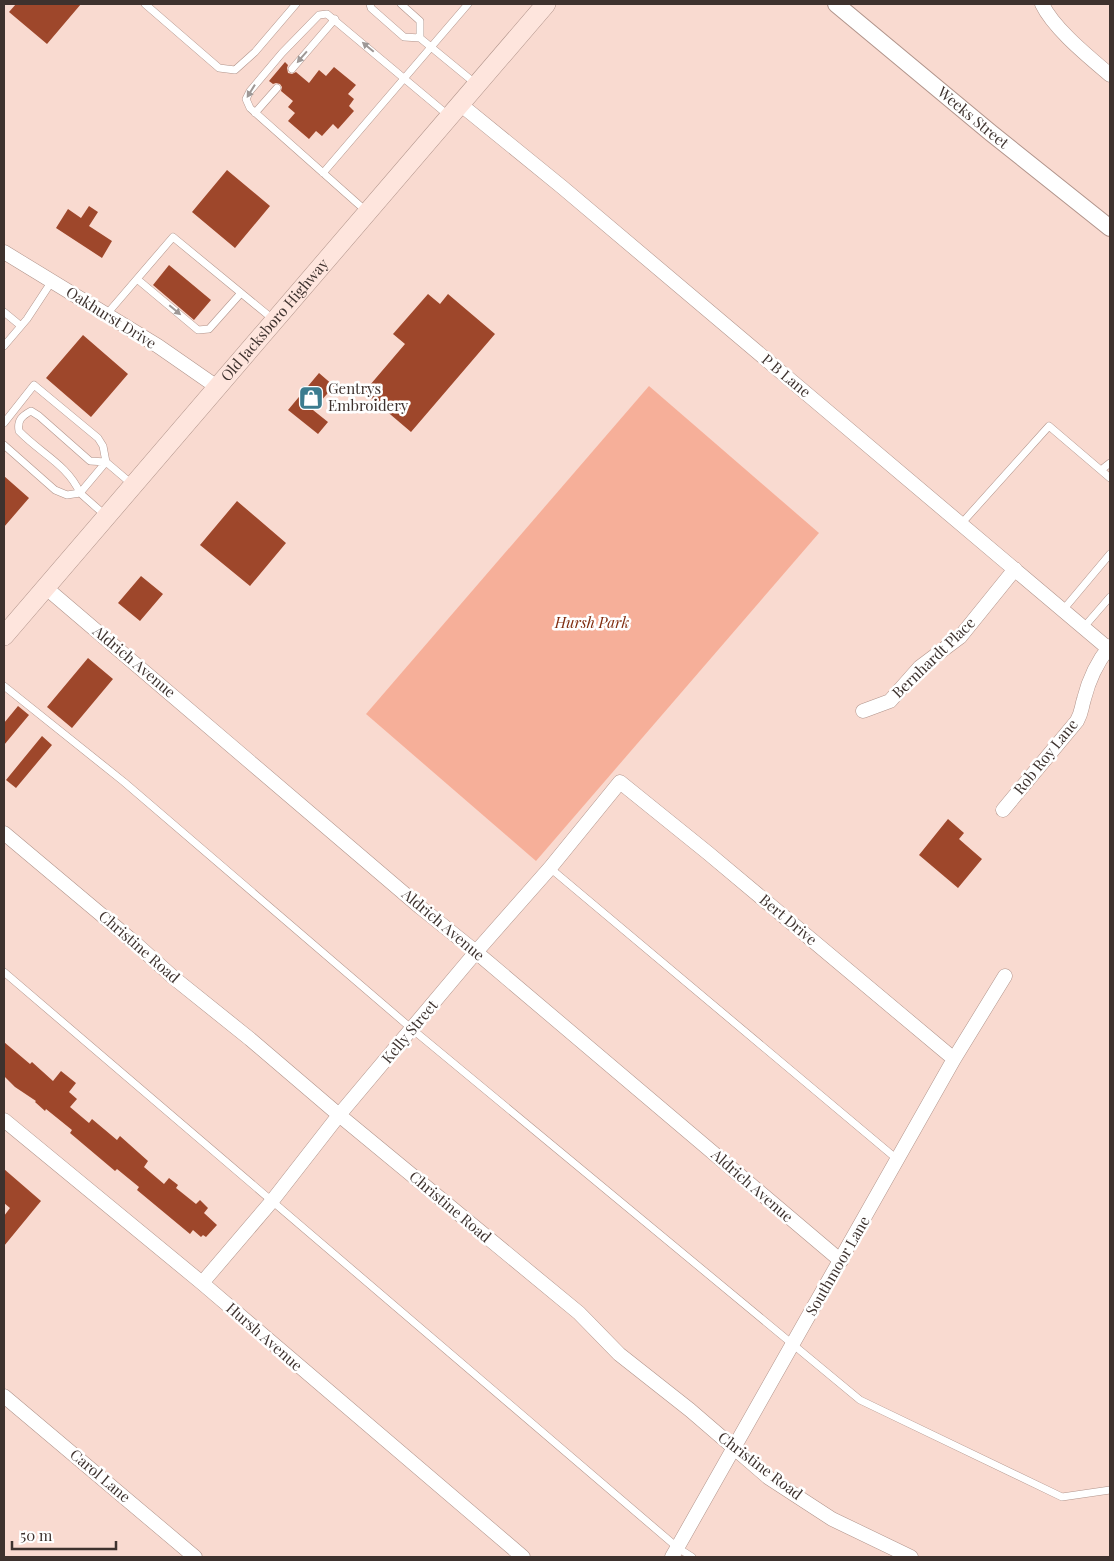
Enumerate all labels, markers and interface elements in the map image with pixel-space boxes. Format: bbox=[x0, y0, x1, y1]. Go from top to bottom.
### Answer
one-way arrow bbox=[361, 41, 374, 52]
one-way arrow bbox=[297, 51, 308, 63]
street label: Weeks Street bbox=[933, 81, 1014, 153]
one-way arrow bbox=[246, 84, 256, 98]
street label: Old Jacksboro Highway bbox=[216, 254, 333, 385]
street label: Oakhurst Drive bbox=[63, 281, 160, 353]
one-way arrow bbox=[168, 304, 180, 316]
street label: P B Lane bbox=[758, 349, 815, 402]
place label: Gentrys Embroidery bbox=[328, 378, 409, 415]
shop icon: Gentrys Embroidery bbox=[298, 385, 324, 411]
park label: Hursh Park bbox=[554, 612, 629, 632]
street label: Bernhardt Place bbox=[888, 613, 979, 702]
street label: Aldrich Avenue bbox=[88, 620, 180, 702]
street label: Rob Roy Lane bbox=[1009, 714, 1082, 798]
street label: Aldrich Avenue bbox=[397, 883, 489, 965]
street label: Bert Drive bbox=[756, 889, 822, 949]
street label: Christine Road bbox=[95, 906, 185, 987]
street label: Kelly Street bbox=[377, 995, 442, 1067]
street label: Aldrich Avenue bbox=[707, 1144, 798, 1226]
street label: Christine Road bbox=[406, 1166, 496, 1247]
street label: Southmoor Lane bbox=[801, 1212, 874, 1319]
street label: Hursh Avenue bbox=[222, 1298, 307, 1375]
street label: Christine Road bbox=[714, 1427, 807, 1504]
street label: Carol Lane bbox=[66, 1444, 135, 1506]
scale bar bbox=[12, 1518, 116, 1550]
text: 50 m bbox=[20, 1525, 53, 1545]

